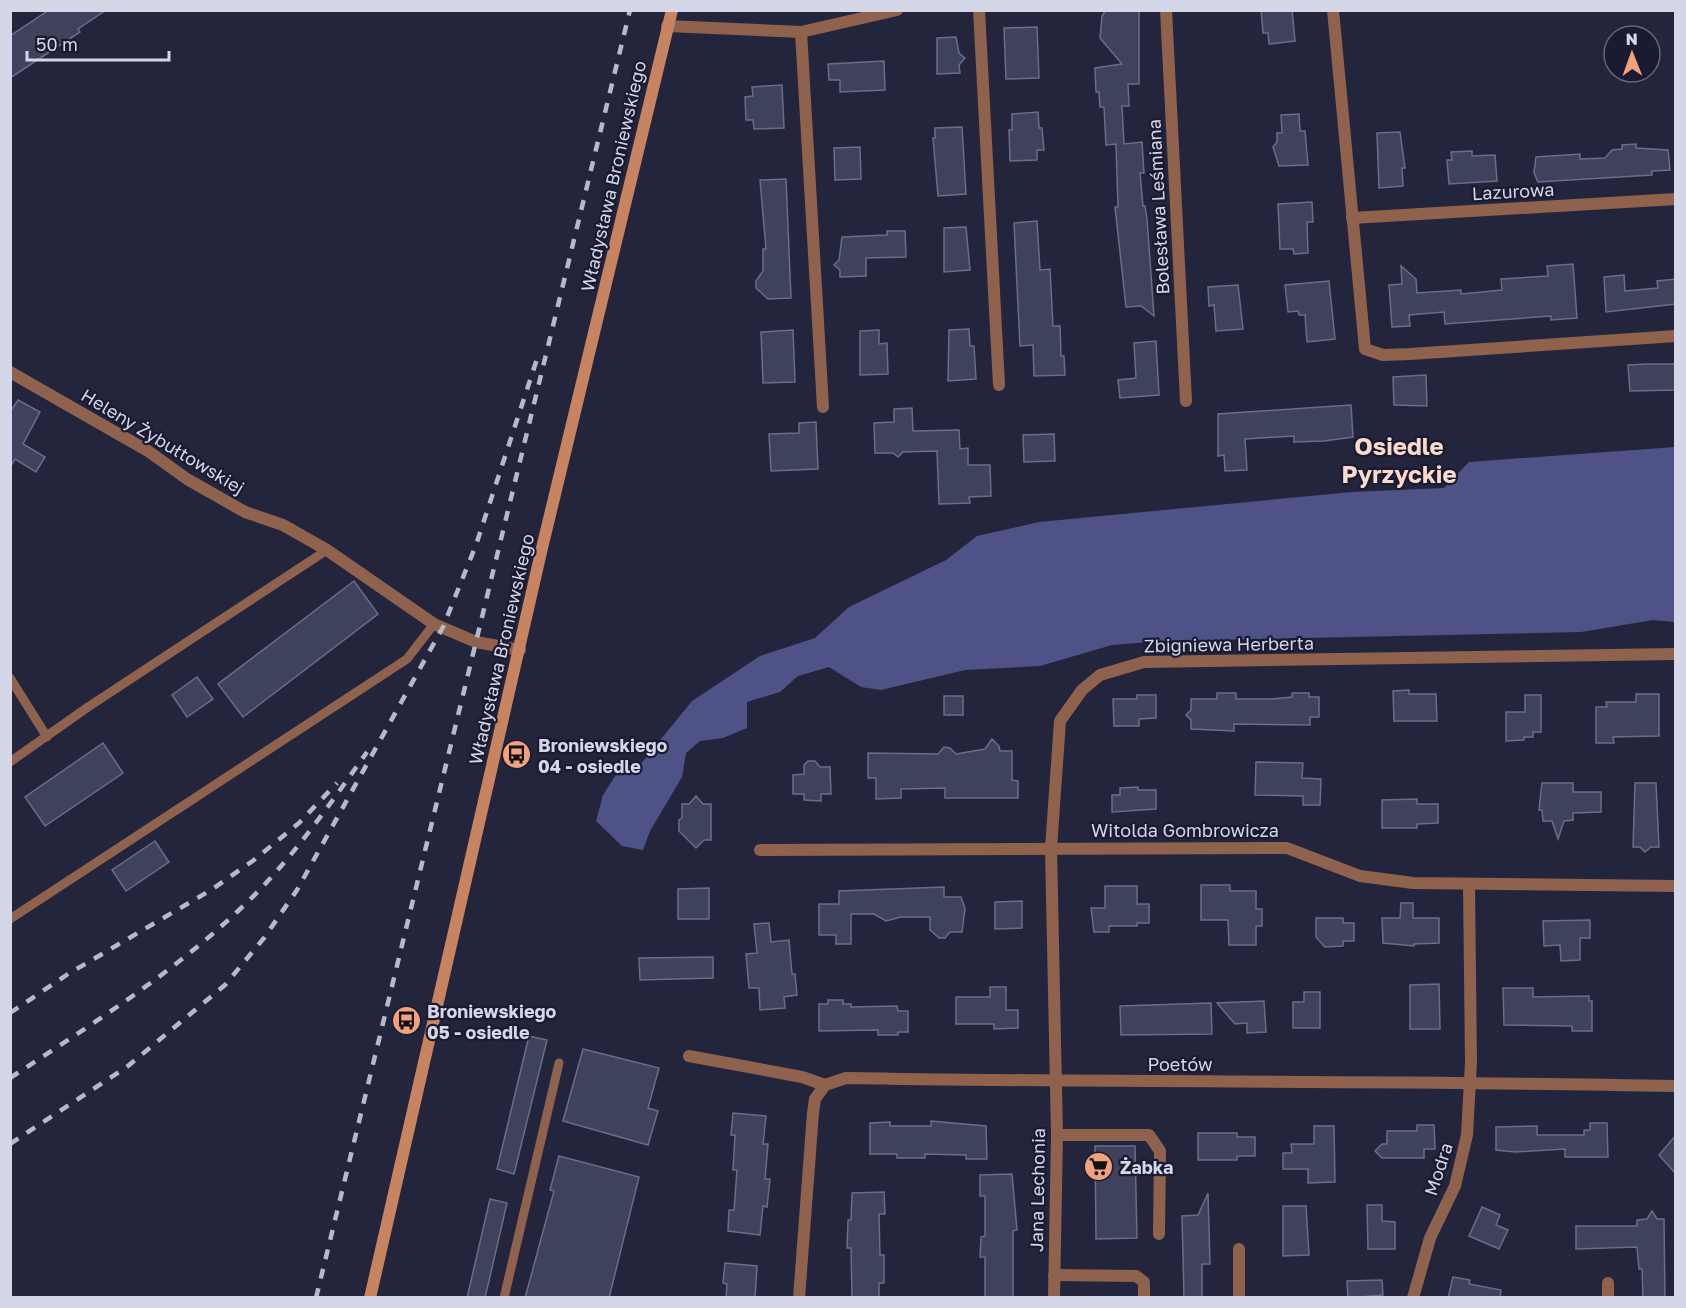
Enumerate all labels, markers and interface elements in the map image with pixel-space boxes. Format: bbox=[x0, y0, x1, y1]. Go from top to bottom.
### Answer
scale bar bbox=[27, 24, 170, 62]
north arrow bbox=[1602, 24, 1662, 84]
text: N bbox=[1625, 29, 1638, 49]
text: 50 m bbox=[36, 33, 78, 55]
street label: Władysława Broniewskiego bbox=[576, 58, 650, 294]
street label: Bolesława Leśmiana bbox=[1142, 119, 1174, 295]
street label: Lazurowa bbox=[1471, 178, 1555, 204]
street label: Heleny Żybułtowskiej bbox=[77, 384, 249, 498]
district label: Osiedle Pyrzyckie bbox=[1341, 431, 1457, 488]
street label: Władysława Broniewskiego bbox=[464, 531, 538, 767]
street label: Zbigniewa Herberta bbox=[1144, 632, 1314, 656]
place label: Broniewskiego 04 - osiedle bbox=[538, 734, 668, 777]
bus stop icon: Broniewskiego 04 - osiedle bbox=[501, 739, 533, 771]
street label: Witolda Gombrowicza bbox=[1091, 819, 1279, 841]
place label: Broniewskiego 05 - osiedle bbox=[427, 1000, 557, 1043]
bus stop icon: Broniewskiego 05 - osiedle bbox=[390, 1005, 422, 1037]
street label: Poetów bbox=[1147, 1053, 1213, 1075]
street label: Jana Lechonia bbox=[1025, 1128, 1049, 1252]
street label: Modra bbox=[1419, 1140, 1457, 1198]
supermarket icon: Żabka bbox=[1083, 1151, 1115, 1183]
place label: Żabka bbox=[1120, 1156, 1174, 1178]

